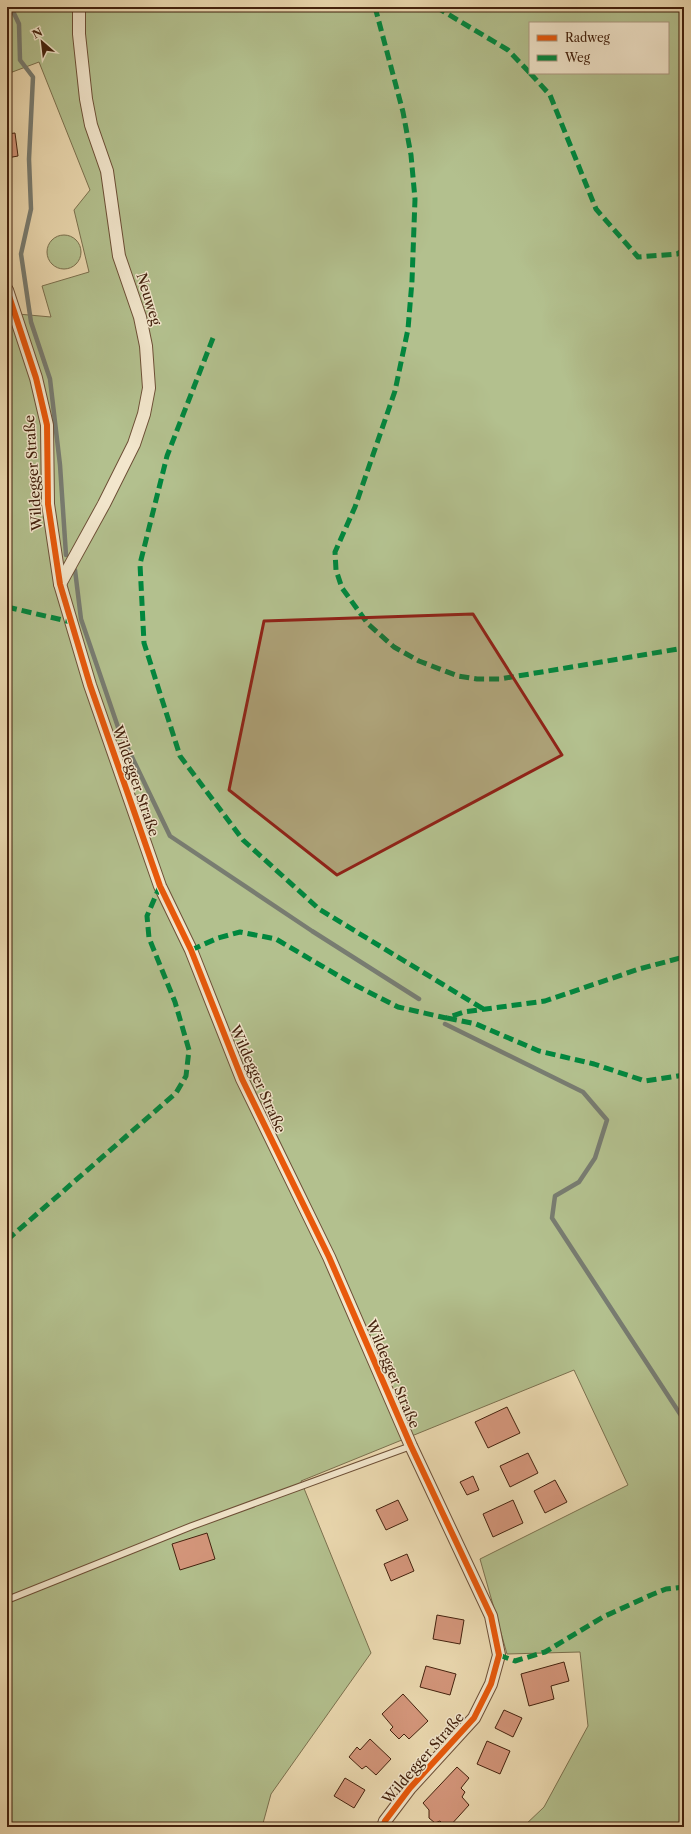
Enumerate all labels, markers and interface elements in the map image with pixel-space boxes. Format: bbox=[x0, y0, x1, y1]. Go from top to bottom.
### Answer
north arrow bbox=[22, 22, 62, 62]
legend bbox=[529, 22, 669, 74]
text: N bbox=[30, 25, 45, 42]
text: Radweg bbox=[565, 30, 611, 45]
text: Weg bbox=[564, 50, 591, 65]
street label: Neuweg bbox=[133, 271, 166, 328]
street label: Wildegger Straße bbox=[20, 414, 46, 533]
street label: Wildegger Straße bbox=[108, 722, 163, 839]
street label: Wildegger Straße bbox=[226, 1021, 290, 1136]
street label: Wildegger Straße bbox=[362, 1316, 424, 1431]
street label: Wildegger Straße bbox=[377, 1708, 468, 1808]

